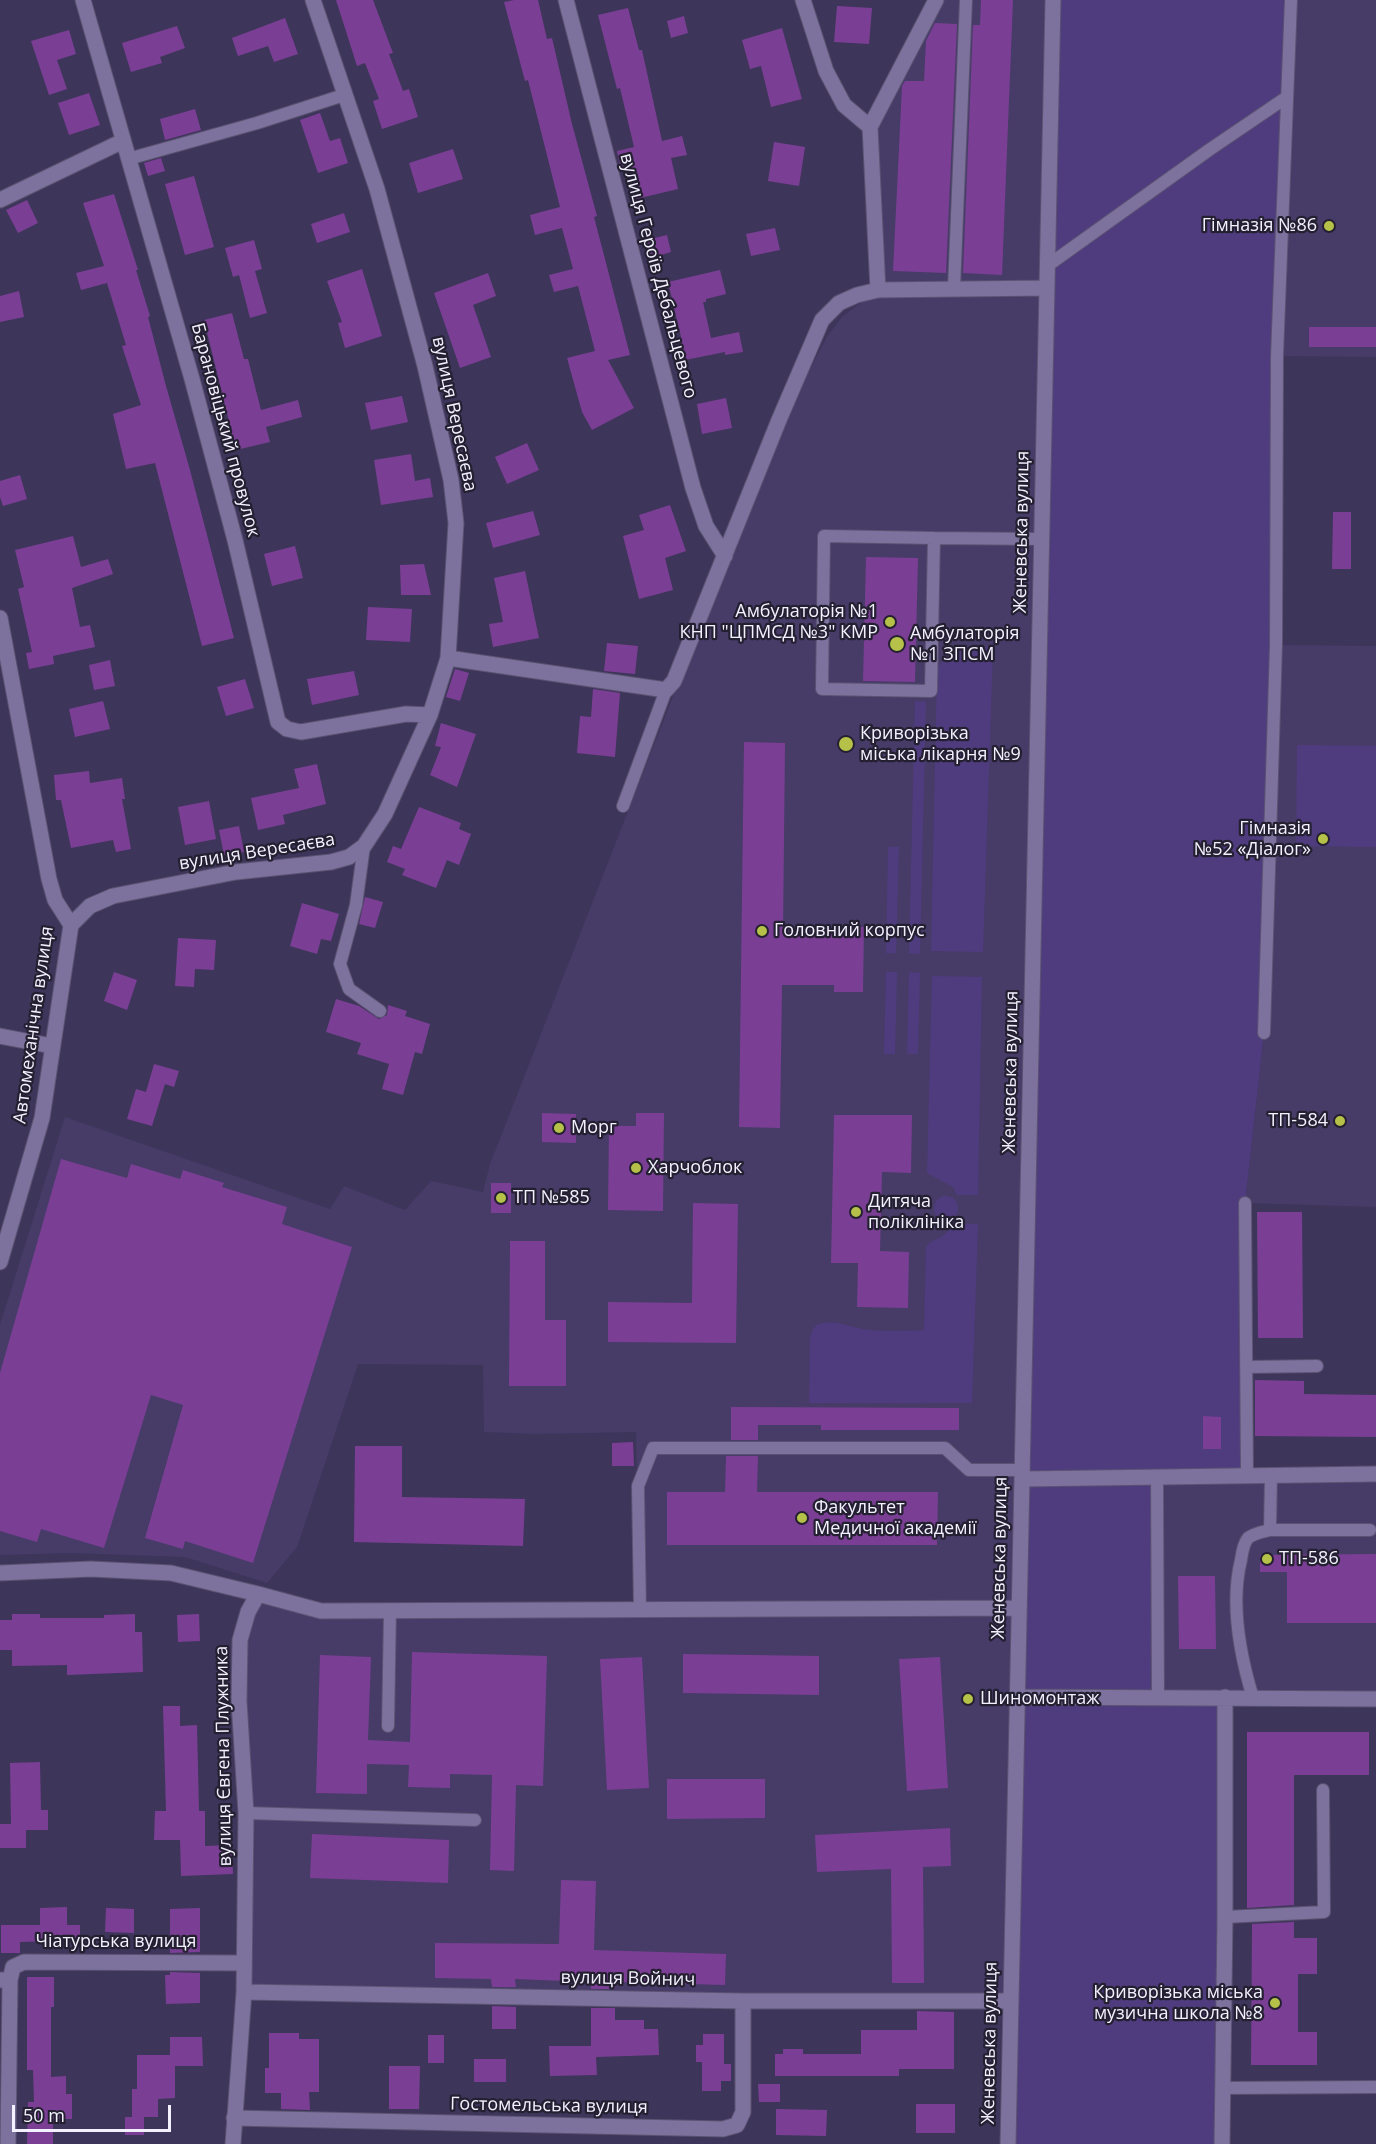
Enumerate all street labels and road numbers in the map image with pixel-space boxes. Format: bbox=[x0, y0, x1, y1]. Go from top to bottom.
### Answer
street label: вулиця Героїв Дебальцевого bbox=[615, 151, 701, 401]
street label: Барановіцький провулок bbox=[186, 321, 264, 539]
street label: вулиця Вересаєва bbox=[427, 335, 481, 493]
street label: Женевська вулиця bbox=[1010, 451, 1034, 613]
street label: вулиця Вересаєва bbox=[177, 829, 337, 875]
street label: Автомеханічна вулиця bbox=[9, 925, 59, 1125]
street label: Женевська вулиця bbox=[999, 991, 1023, 1153]
street label: Женевська вулиця bbox=[988, 1477, 1012, 1639]
street label: вулиця Євгена Плужника bbox=[211, 1646, 237, 1866]
street label: Чіатурська вулиця bbox=[35, 1931, 197, 1953]
street label: Женевська вулиця bbox=[978, 1962, 1002, 2124]
street label: вулиця Войнич bbox=[560, 1967, 696, 1991]
street label: Гостомельська вулиця bbox=[450, 2093, 648, 2119]

